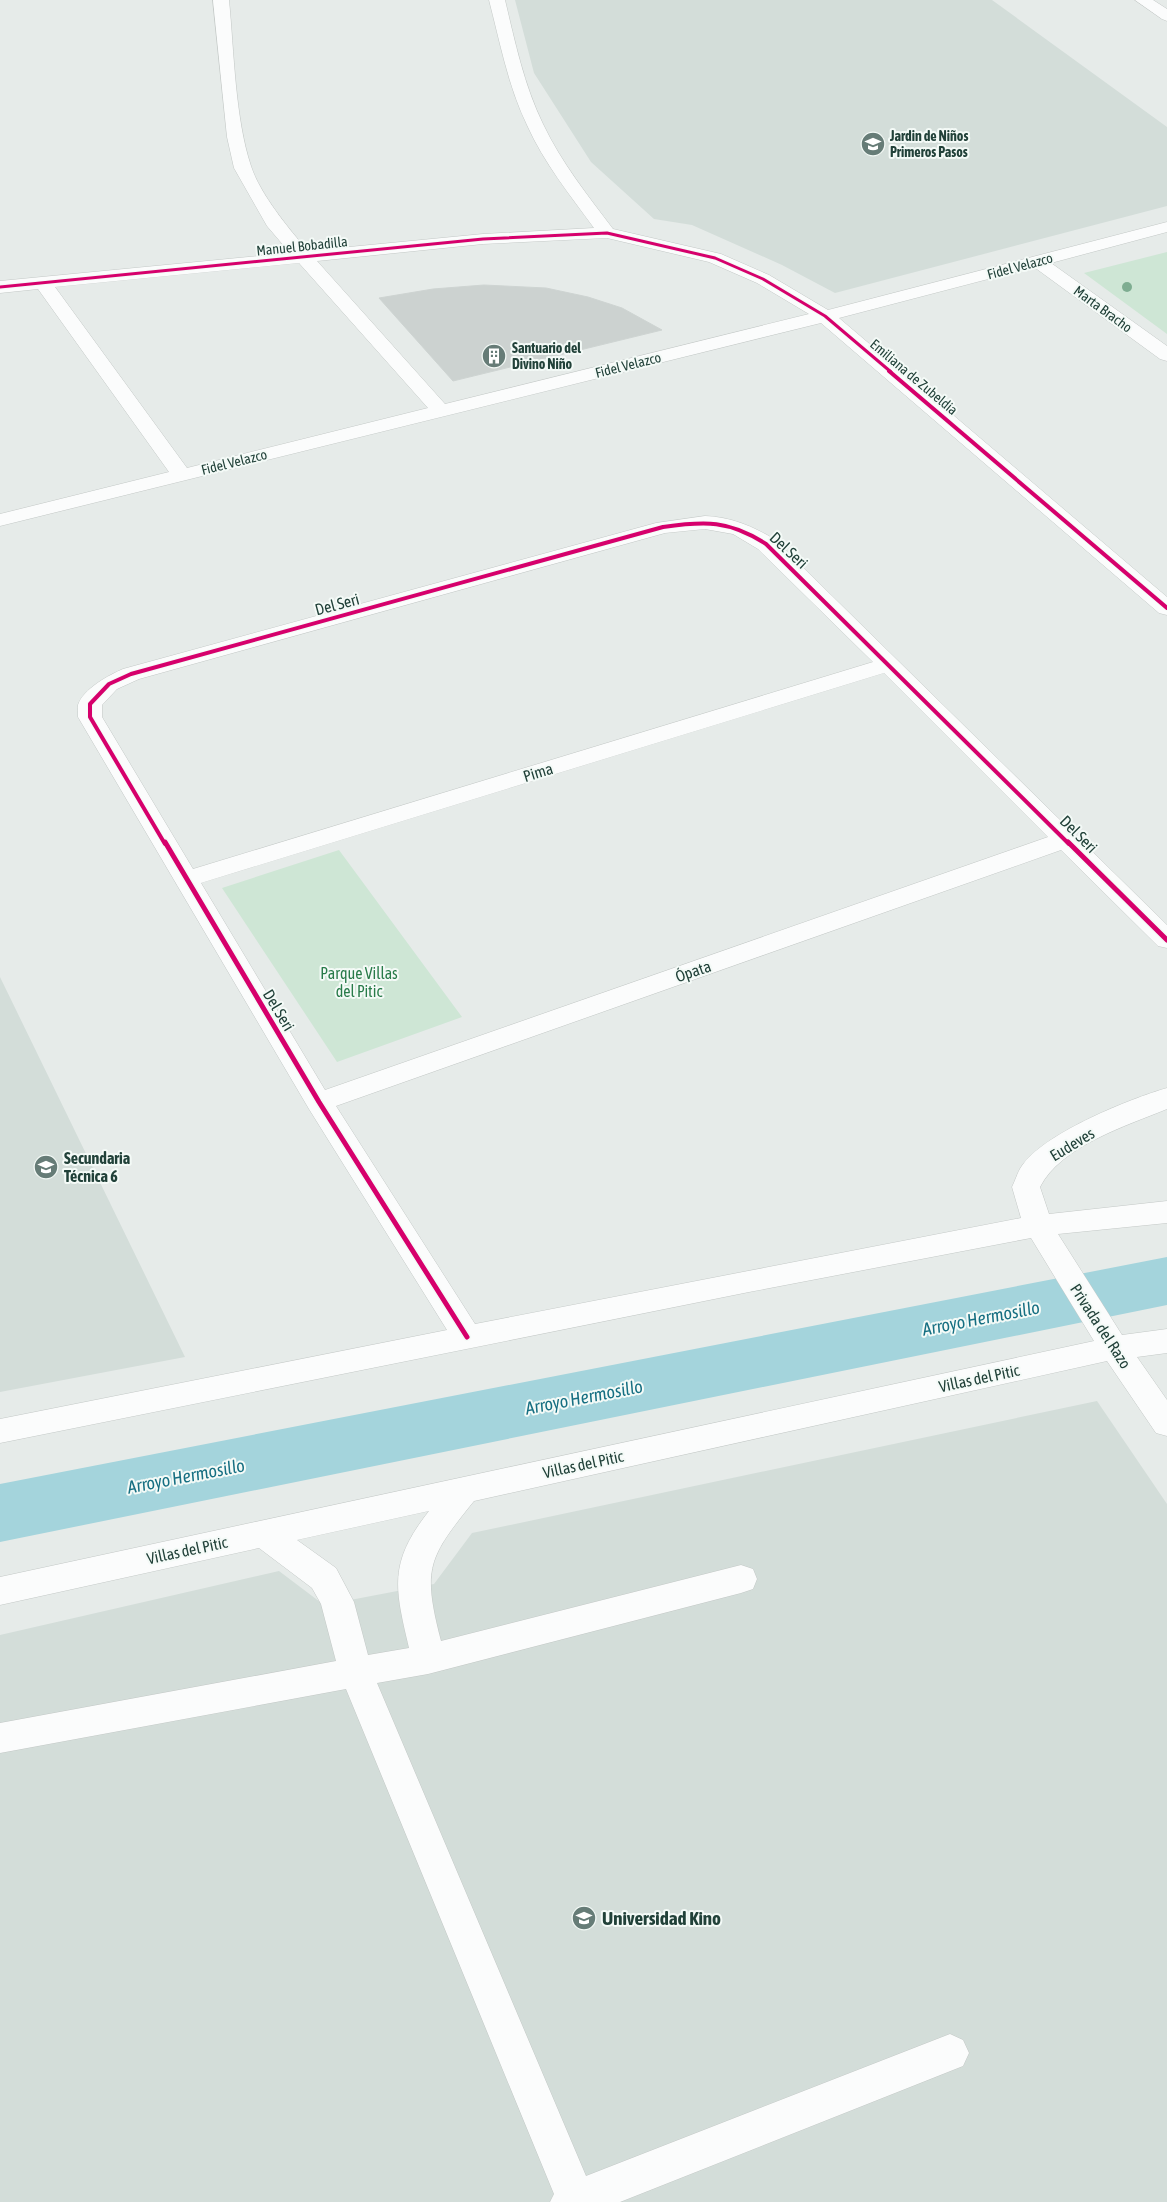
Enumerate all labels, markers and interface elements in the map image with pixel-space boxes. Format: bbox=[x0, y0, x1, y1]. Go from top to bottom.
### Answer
place label: Jardin de Niños Primeros Pasos bbox=[889, 128, 968, 160]
school or university icon: Jardin de Niños Primeros Pasos bbox=[860, 131, 886, 157]
street label: Manuel Bobadilla bbox=[256, 233, 348, 259]
street label: Fidel Velazco bbox=[985, 250, 1055, 282]
street label: Marta Bracho bbox=[1071, 283, 1135, 335]
street label: Emiliana de Zubeldia bbox=[867, 336, 961, 418]
place label: Santuario del Divino Niño bbox=[512, 340, 581, 372]
building icon: Santuario del Divino Niño bbox=[481, 343, 507, 369]
street label: Fidel Velazco bbox=[593, 349, 663, 381]
street label: Fidel Velazco bbox=[199, 446, 269, 478]
street label: Del Seri bbox=[766, 528, 812, 572]
street label: Del Seri bbox=[313, 589, 361, 619]
street label: Pima bbox=[521, 759, 555, 785]
street label: Del Seri bbox=[1057, 812, 1101, 856]
street label: Ópata bbox=[673, 957, 713, 986]
park label: Parque Villas del Pitic bbox=[320, 964, 398, 1000]
street label: Del Seri bbox=[260, 986, 298, 1034]
street label: Eudeves bbox=[1047, 1124, 1098, 1164]
place label: Secundaria Técnica 6 bbox=[64, 1149, 130, 1185]
school or university icon: Secundaria Técnica 6 bbox=[33, 1154, 59, 1180]
street label: Privada del Razo bbox=[1067, 1280, 1135, 1372]
water label: Arroyo Hermosillo bbox=[920, 1296, 1041, 1340]
street label: Villas del Pitic bbox=[937, 1361, 1021, 1395]
water label: Arroyo Hermosillo bbox=[523, 1375, 644, 1419]
street label: Villas del Pitic bbox=[541, 1447, 625, 1481]
water label: Arroyo Hermosillo bbox=[125, 1454, 246, 1498]
street label: Villas del Pitic bbox=[145, 1533, 229, 1567]
school or university icon: Universidad Kino bbox=[571, 1905, 597, 1931]
place label: Universidad Kino bbox=[602, 1907, 721, 1929]

